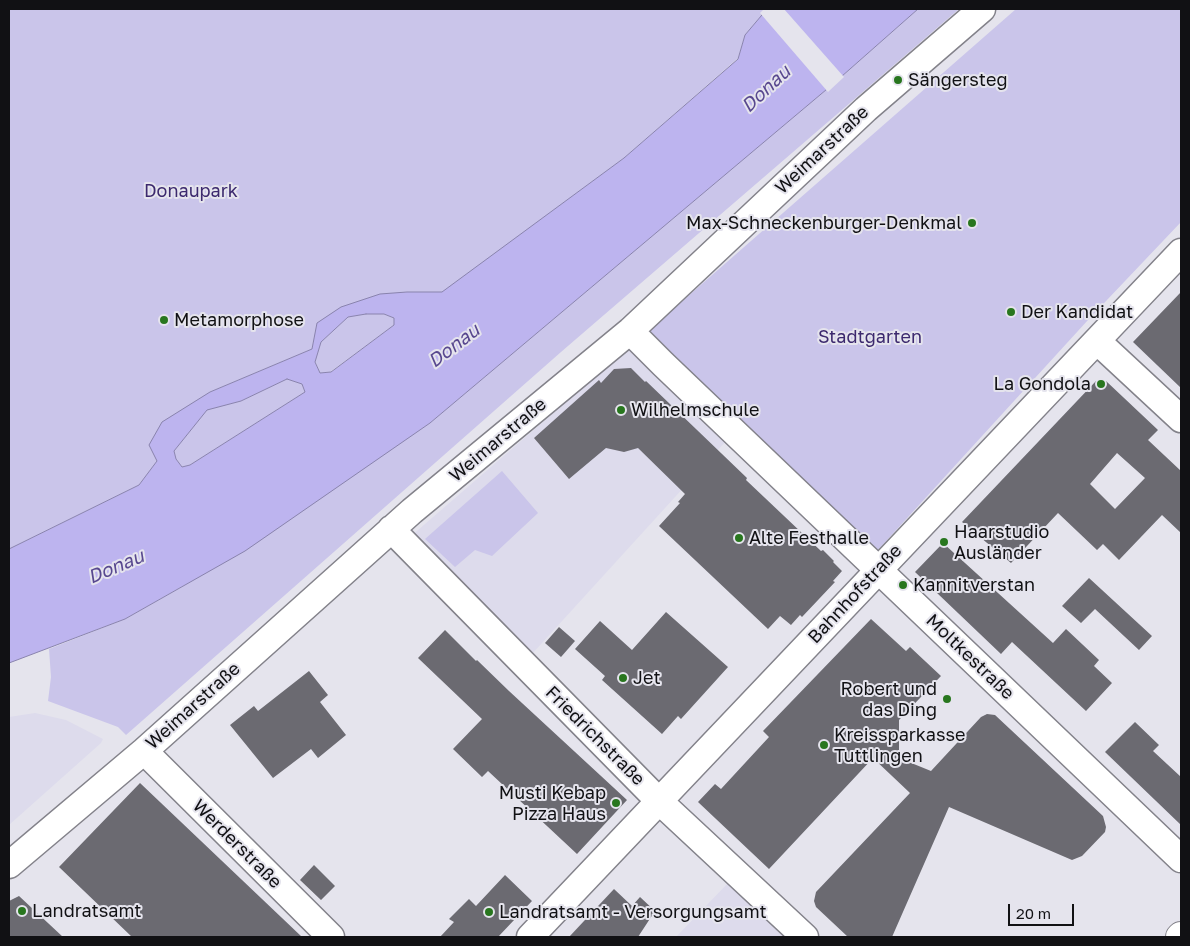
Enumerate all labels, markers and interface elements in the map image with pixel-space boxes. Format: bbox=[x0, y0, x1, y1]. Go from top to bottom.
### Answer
water label: Donau bbox=[737, 61, 795, 117]
place label: Sängersteg bbox=[908, 69, 1008, 91]
marker: Sängersteg bbox=[892, 74, 904, 86]
street label: Weimarstraße bbox=[771, 101, 873, 199]
park label: Donaupark bbox=[144, 180, 238, 202]
place label: Max-Schneckenburger-Denkmal bbox=[686, 212, 962, 234]
marker: Max-Schneckenburger-Denkmal bbox=[966, 217, 978, 229]
place label: Der Kandidat bbox=[1021, 301, 1133, 323]
marker: Der Kandidat bbox=[1005, 306, 1017, 318]
place label: Metamorphose bbox=[174, 309, 304, 331]
marker: Metamorphose bbox=[158, 314, 170, 326]
water label: Donau bbox=[424, 319, 484, 373]
park label: Stadtgarten bbox=[818, 326, 922, 348]
place label: La Gondola bbox=[994, 373, 1091, 395]
marker: La Gondola bbox=[1095, 378, 1107, 390]
street label: Weimarstraße bbox=[445, 393, 551, 487]
place label: Wilhelmschule bbox=[631, 399, 759, 421]
marker: Wilhelmschule bbox=[615, 404, 627, 416]
place label: Haarstudio Ausländer bbox=[954, 521, 1049, 564]
place label: Alte Festhalle bbox=[749, 527, 869, 549]
marker: Alte Festhalle bbox=[733, 532, 745, 544]
marker: Haarstudio Ausländer bbox=[938, 536, 950, 548]
street label: Bahnhofstraße bbox=[804, 540, 906, 648]
water label: Donau bbox=[85, 545, 147, 589]
place label: Kannitverstan bbox=[913, 574, 1035, 596]
marker: Kannitverstan bbox=[897, 579, 909, 591]
street label: Moltkestraße bbox=[922, 610, 1018, 704]
street label: Weimarstraße bbox=[141, 658, 245, 754]
place label: Jet bbox=[633, 667, 661, 689]
marker: Jet bbox=[617, 672, 629, 684]
place label: Robert und das Ding bbox=[841, 678, 937, 721]
street label: Friedrichstraße bbox=[541, 682, 649, 790]
marker: Robert und das Ding bbox=[941, 693, 953, 705]
place label: Kreissparkasse Tuttlingen bbox=[834, 724, 966, 766]
marker: Kreissparkasse Tuttlingen bbox=[818, 739, 830, 751]
place label: Musti Kebap Pizza Haus bbox=[499, 782, 606, 824]
street label: Werderstraße bbox=[188, 795, 286, 893]
marker: Musti Kebap Pizza Haus bbox=[610, 797, 622, 809]
scale bar bbox=[1010, 894, 1076, 926]
place label: Landratsamt bbox=[32, 900, 141, 922]
place label: Landratsamt - Versorgungsamt bbox=[499, 901, 767, 923]
text: 20 m bbox=[1016, 904, 1051, 922]
marker: Landratsamt bbox=[16, 905, 28, 917]
marker: Landratsamt - Versorgungsamt bbox=[483, 906, 495, 918]

